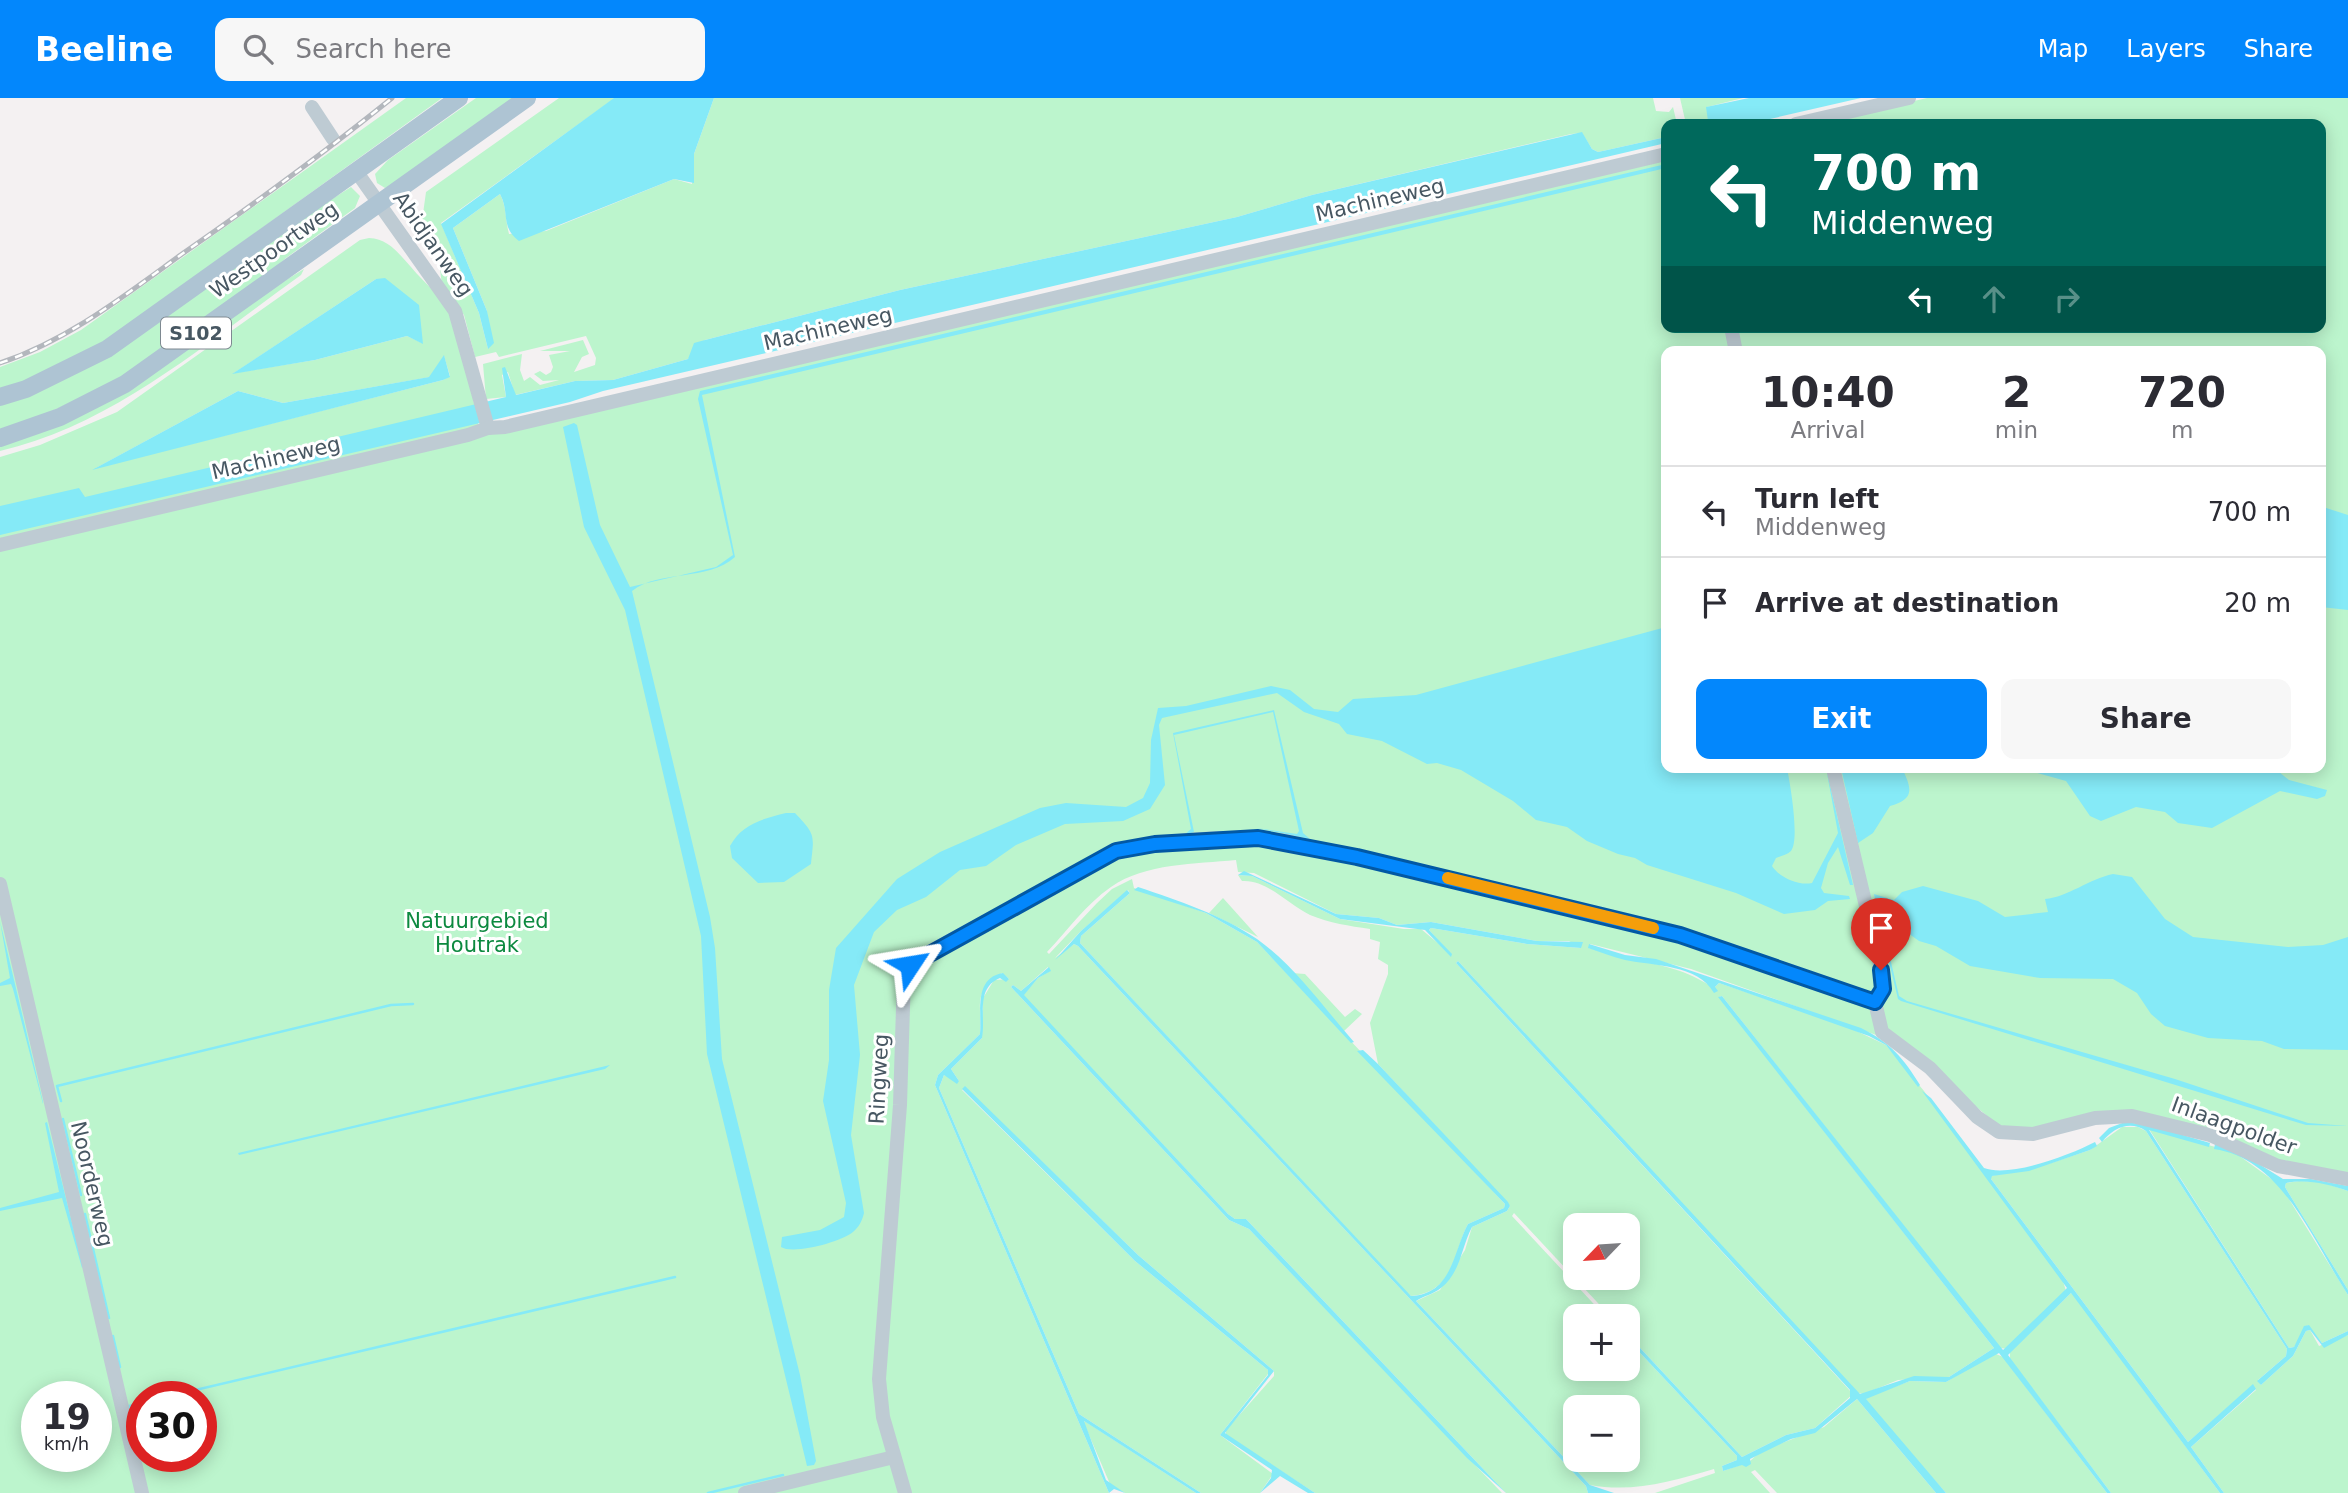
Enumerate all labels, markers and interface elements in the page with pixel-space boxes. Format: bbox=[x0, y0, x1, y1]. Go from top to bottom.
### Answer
search box bbox=[215, 18, 705, 81]
text: Beeline bbox=[35, 30, 173, 69]
icon: search bbox=[239, 30, 277, 68]
text: Search here bbox=[295, 34, 452, 64]
text: Map bbox=[2038, 35, 2088, 63]
text: Layers bbox=[2126, 35, 2206, 63]
text: Share bbox=[2244, 35, 2313, 63]
text: 700 m bbox=[1811, 145, 1981, 202]
icon: left bbox=[1696, 147, 1787, 238]
street label: Machineweg bbox=[1313, 174, 1447, 226]
street label: Abidjanweg bbox=[388, 187, 478, 301]
street label: Westpoortweg bbox=[205, 197, 343, 303]
text: Middenweg bbox=[1811, 204, 1994, 242]
icon: left bbox=[1902, 280, 1940, 318]
icon: ahead bbox=[1975, 280, 2013, 318]
icon: right bbox=[2048, 280, 2086, 318]
street label: Machineweg bbox=[761, 303, 895, 355]
road number: S102 bbox=[161, 317, 231, 348]
text: 10:40 bbox=[1761, 368, 1895, 417]
text: 2 bbox=[2002, 368, 2031, 417]
text: 720 bbox=[2138, 368, 2226, 417]
text: Arrival bbox=[1791, 417, 1865, 443]
text: min bbox=[1995, 417, 2038, 443]
text: m bbox=[2171, 417, 2193, 443]
street label: Machineweg bbox=[209, 432, 343, 484]
text: Turn left bbox=[1755, 484, 1879, 514]
icon: left bbox=[1696, 493, 1734, 531]
text: 700 m bbox=[2208, 497, 2291, 527]
text: Middenweg bbox=[1755, 514, 1887, 540]
icon: arrive bbox=[1696, 584, 1734, 622]
text: Arrive at destination bbox=[1755, 588, 2059, 618]
text: 20 m bbox=[2224, 588, 2291, 618]
button: Exit bbox=[1696, 679, 1987, 759]
button: Share bbox=[2001, 679, 2291, 759]
pin bbox=[1851, 898, 1911, 970]
park label: Natuurgebied Houtrak bbox=[405, 909, 549, 957]
icon: arrive bbox=[1862, 909, 1900, 947]
position arrow bbox=[873, 928, 947, 1002]
street label: Ringweg bbox=[865, 1033, 893, 1125]
street label: Inlaagpolder bbox=[2168, 1092, 2300, 1160]
street label: Noorderweg bbox=[66, 1119, 118, 1249]
north arrow bbox=[1563, 1213, 1640, 1290]
map controls bbox=[1563, 1213, 1640, 1472]
button: + bbox=[1563, 1304, 1640, 1381]
speed limit sign: 30 bbox=[126, 1381, 217, 1472]
button: − bbox=[1563, 1395, 1640, 1472]
text: 19 bbox=[42, 1397, 91, 1437]
text: km/h bbox=[44, 1433, 89, 1454]

